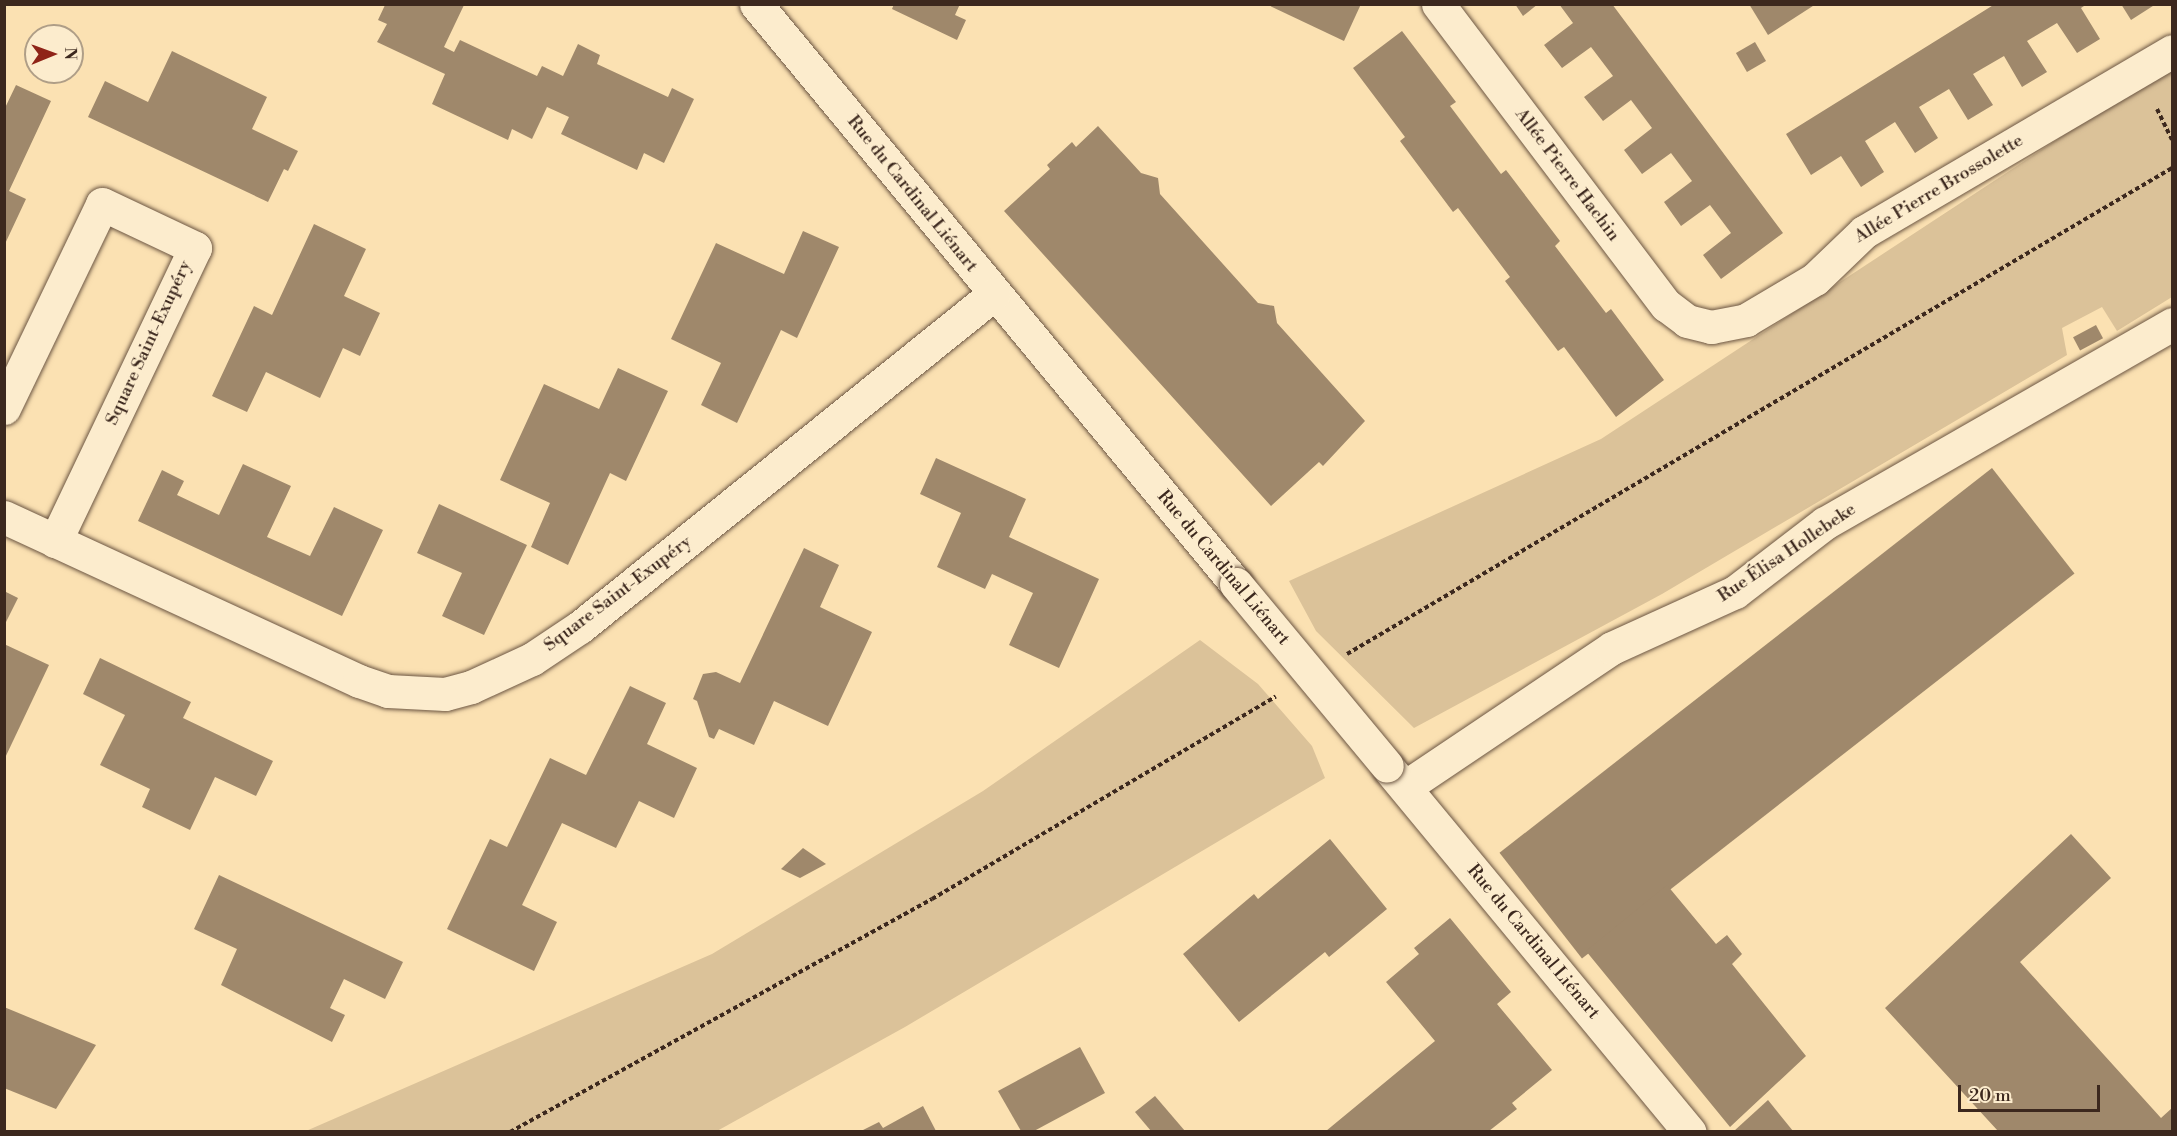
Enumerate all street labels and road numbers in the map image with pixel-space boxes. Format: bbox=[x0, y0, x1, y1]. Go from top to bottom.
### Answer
street label: Allée Pierre Hachin bbox=[1510, 104, 1624, 246]
street label: Rue du Cardinal Liénart bbox=[842, 111, 982, 277]
street label: Allée Pierre Brossolette bbox=[1851, 130, 2027, 248]
street label: Square Saint-Exupéry bbox=[101, 257, 197, 429]
street label: Rue du Cardinal Liénart bbox=[1152, 486, 1294, 650]
street label: Rue Élisa Hollebeke bbox=[1714, 499, 1860, 607]
street label: Square Saint-Exupéry bbox=[540, 531, 696, 657]
street label: Rue du Cardinal Liénart bbox=[1462, 860, 1604, 1024]

